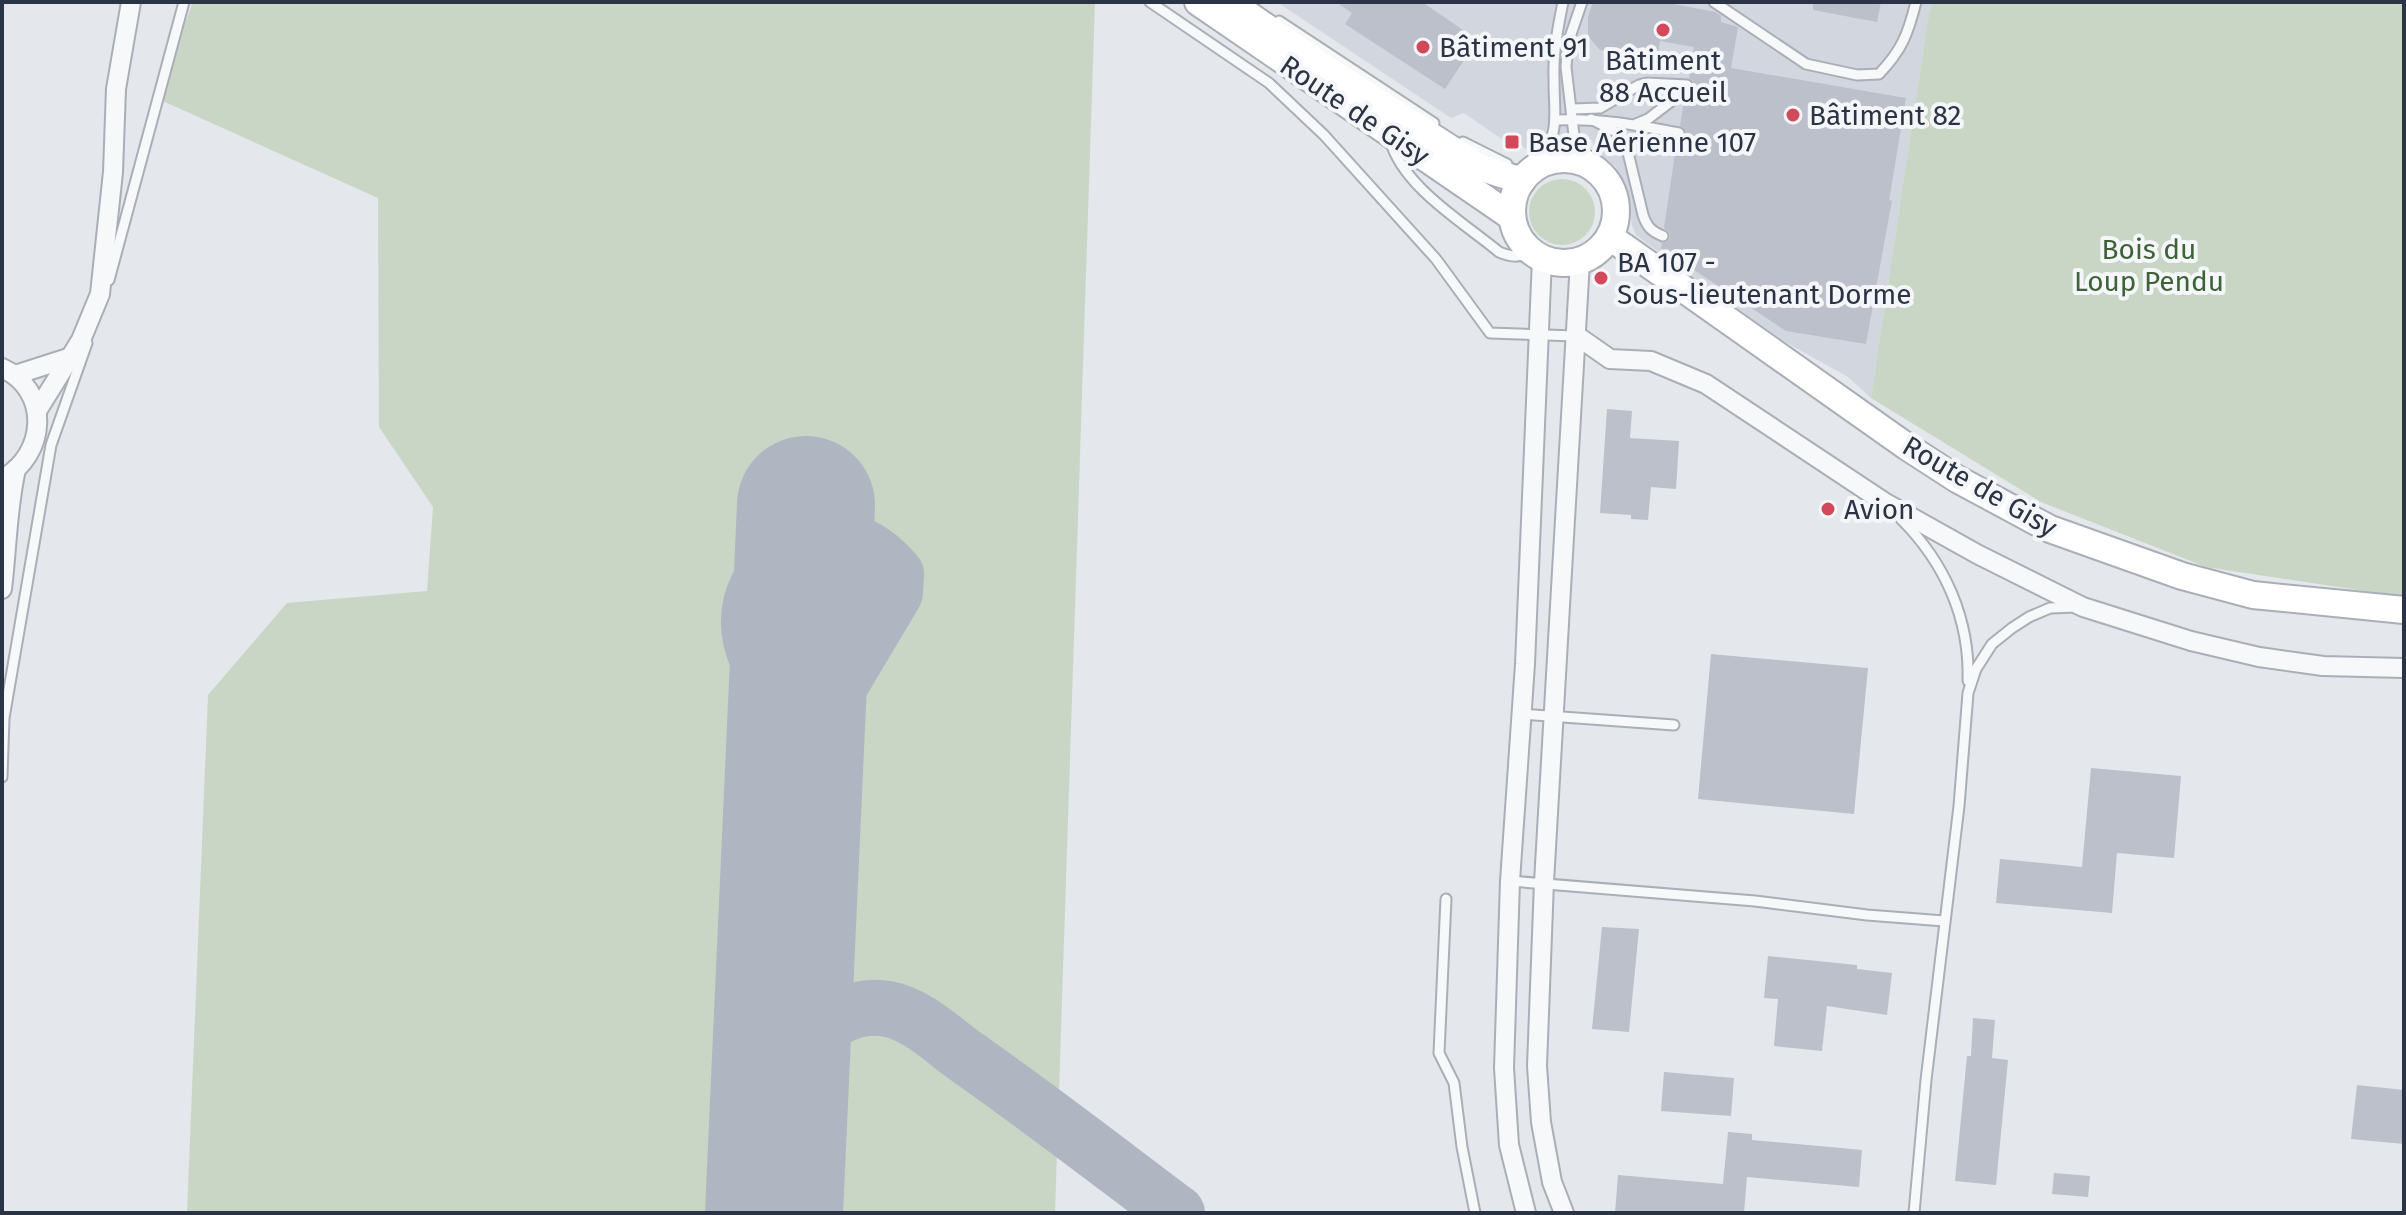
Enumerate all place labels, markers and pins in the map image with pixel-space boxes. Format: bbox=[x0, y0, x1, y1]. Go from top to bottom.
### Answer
marker: Bâtiment 88 Accueil bbox=[1654, 21, 1672, 39]
place label: Bâtiment 91 bbox=[1439, 31, 1589, 64]
marker: Bâtiment 91 bbox=[1414, 38, 1432, 56]
place label: Bâtiment 88 Accueil bbox=[1599, 44, 1727, 109]
place label: Bâtiment 82 bbox=[1809, 99, 1961, 132]
marker: Bâtiment 82 bbox=[1784, 106, 1802, 124]
place label: Base Aérienne 107 bbox=[1528, 126, 1756, 159]
marker: Base Aérienne 107 bbox=[1503, 133, 1521, 151]
place label: BA 107 - Sous-lieutenant Dorme bbox=[1617, 246, 1912, 311]
marker: BA 107 - Sous-lieutenant Dorme bbox=[1592, 269, 1610, 287]
place label: Avion bbox=[1844, 493, 1914, 526]
marker: Avion bbox=[1819, 500, 1837, 518]

